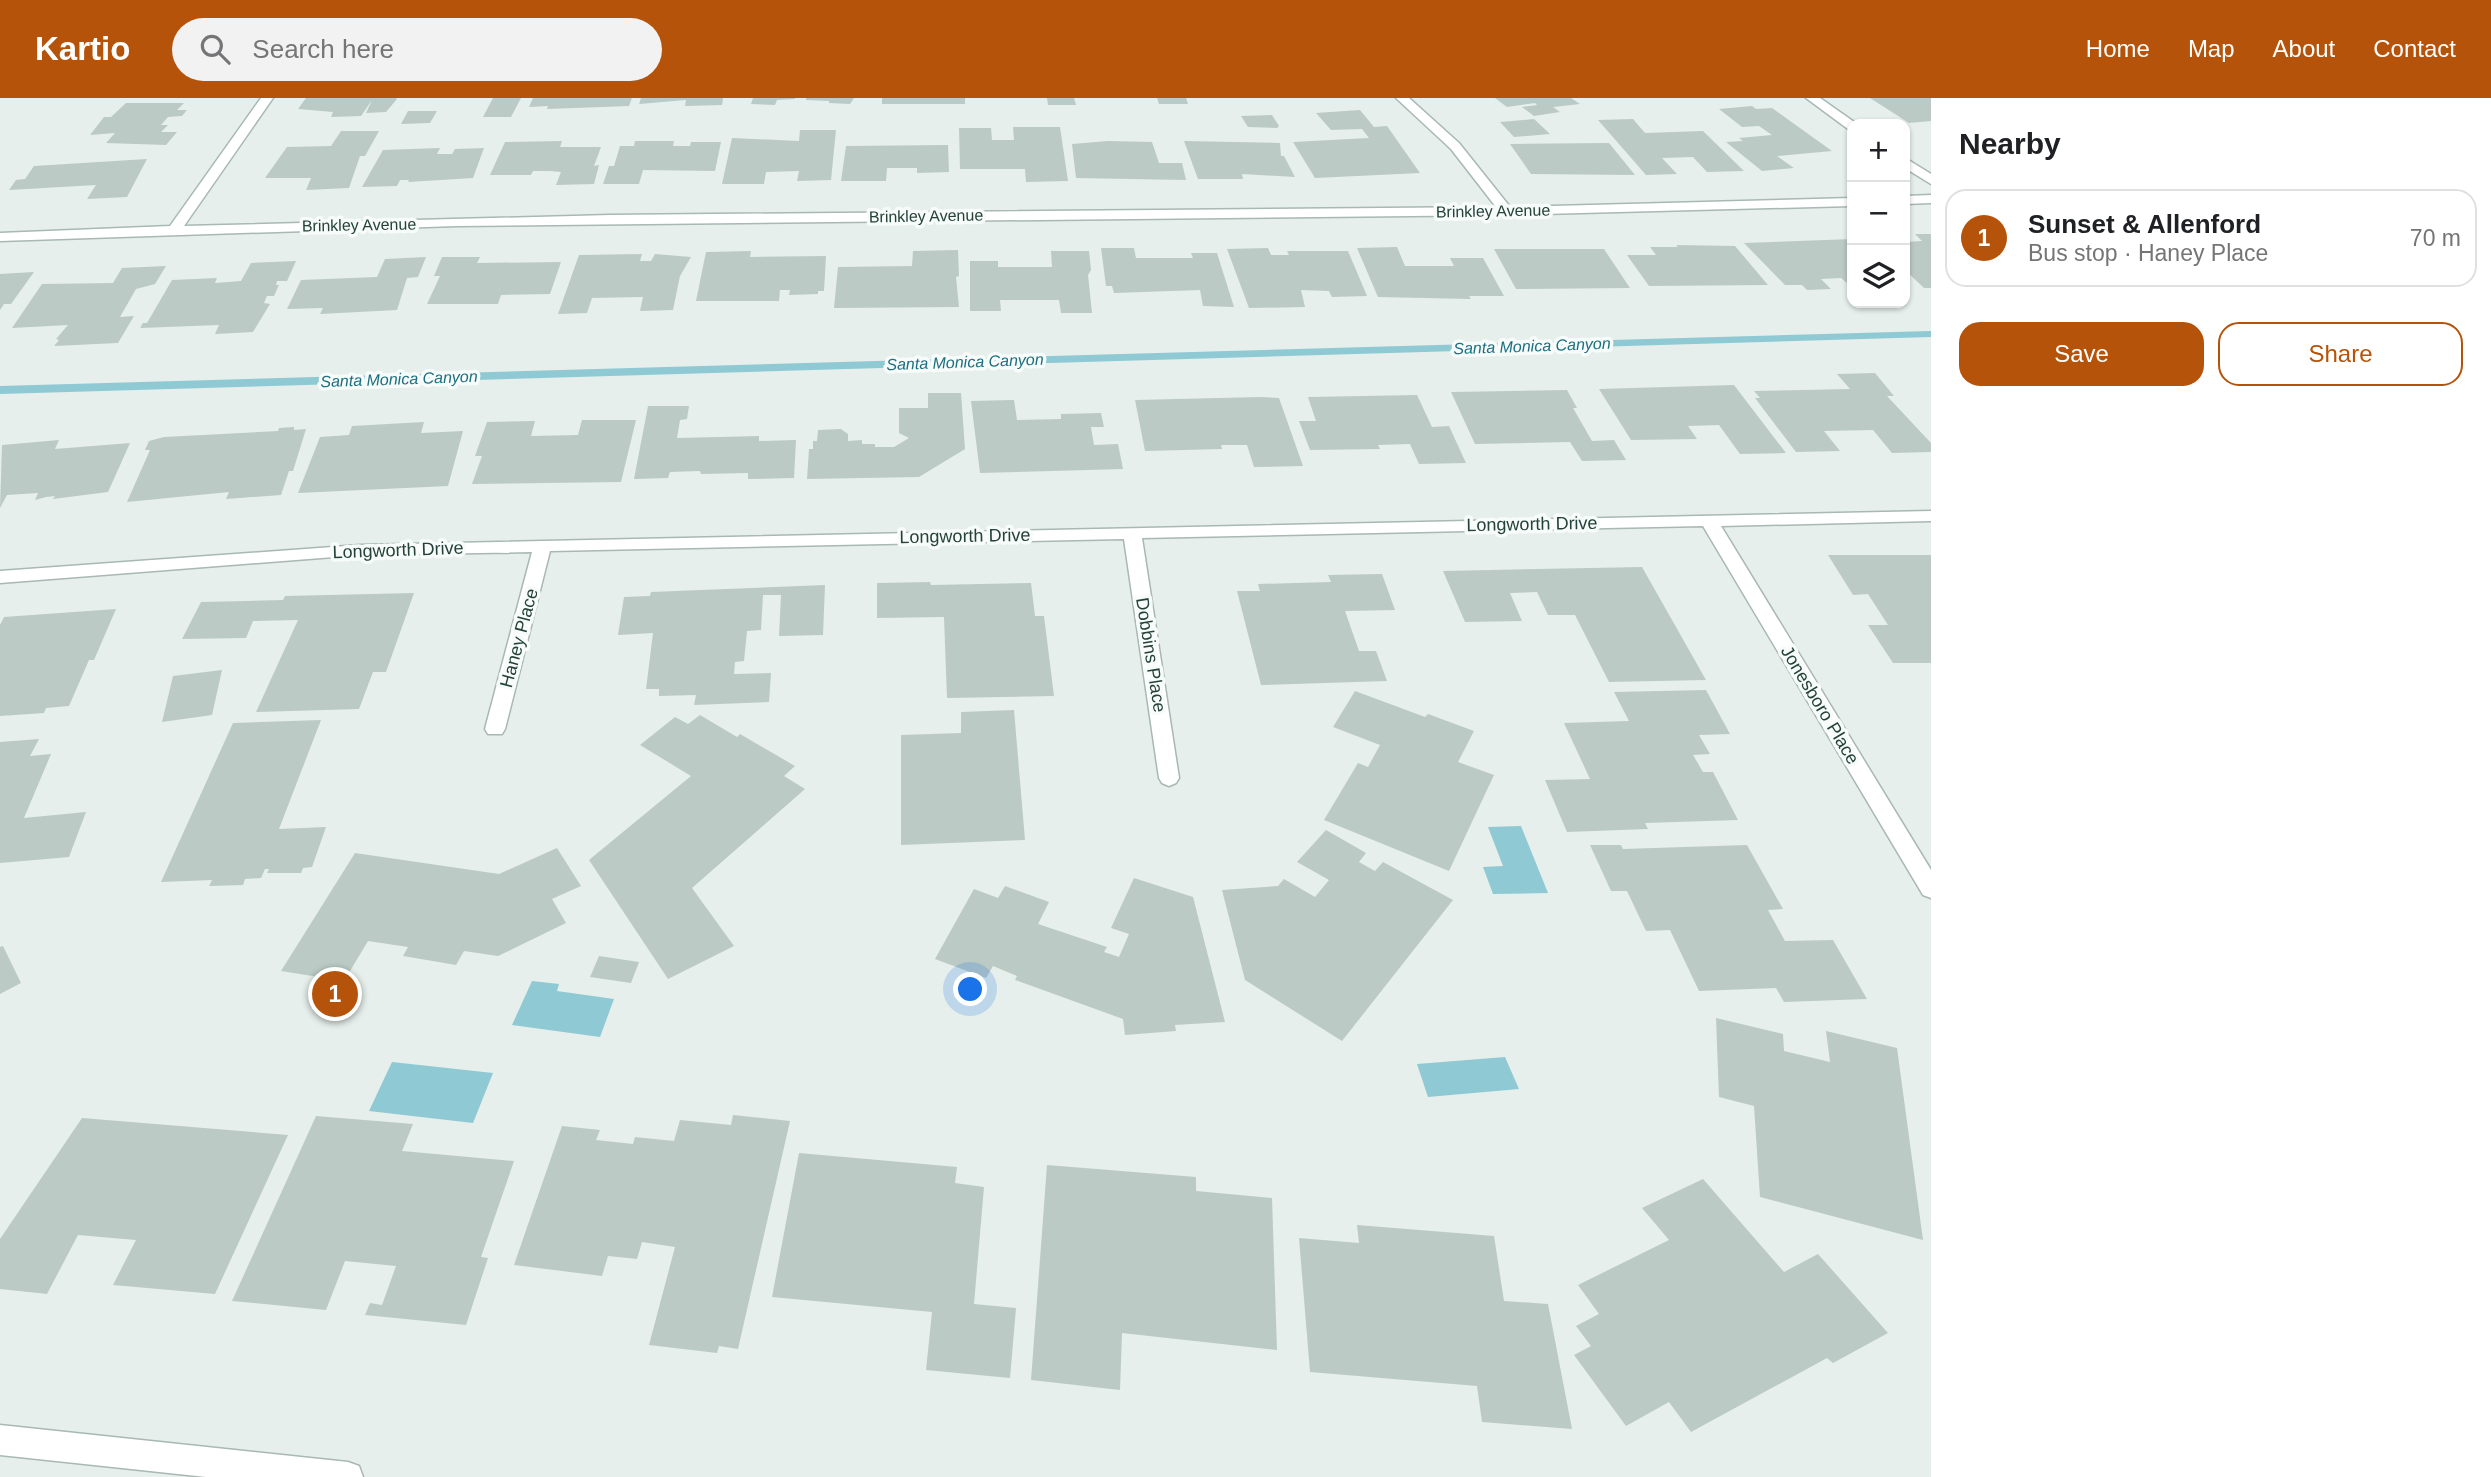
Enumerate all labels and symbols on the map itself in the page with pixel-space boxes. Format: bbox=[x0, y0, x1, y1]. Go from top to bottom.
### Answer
street label: Brinkley Avenue bbox=[1436, 202, 1550, 220]
street label: Brinkley Avenue bbox=[869, 207, 983, 225]
street label: Brinkley Avenue bbox=[302, 216, 416, 234]
water label: Santa Monica Canyon bbox=[1453, 335, 1611, 357]
water label: Santa Monica Canyon bbox=[886, 351, 1044, 373]
water label: Santa Monica Canyon bbox=[320, 368, 478, 390]
street label: Longworth Drive bbox=[1466, 513, 1598, 535]
street label: Longworth Drive bbox=[899, 525, 1031, 547]
street label: Longworth Drive bbox=[332, 538, 464, 562]
street label: Haney Place bbox=[496, 586, 542, 690]
street label: Dobbins Place bbox=[1132, 596, 1170, 714]
street label: Jonesboro Place bbox=[1777, 642, 1863, 768]
pin: 1 bbox=[312, 968, 358, 1020]
your location bbox=[953, 972, 987, 1006]

